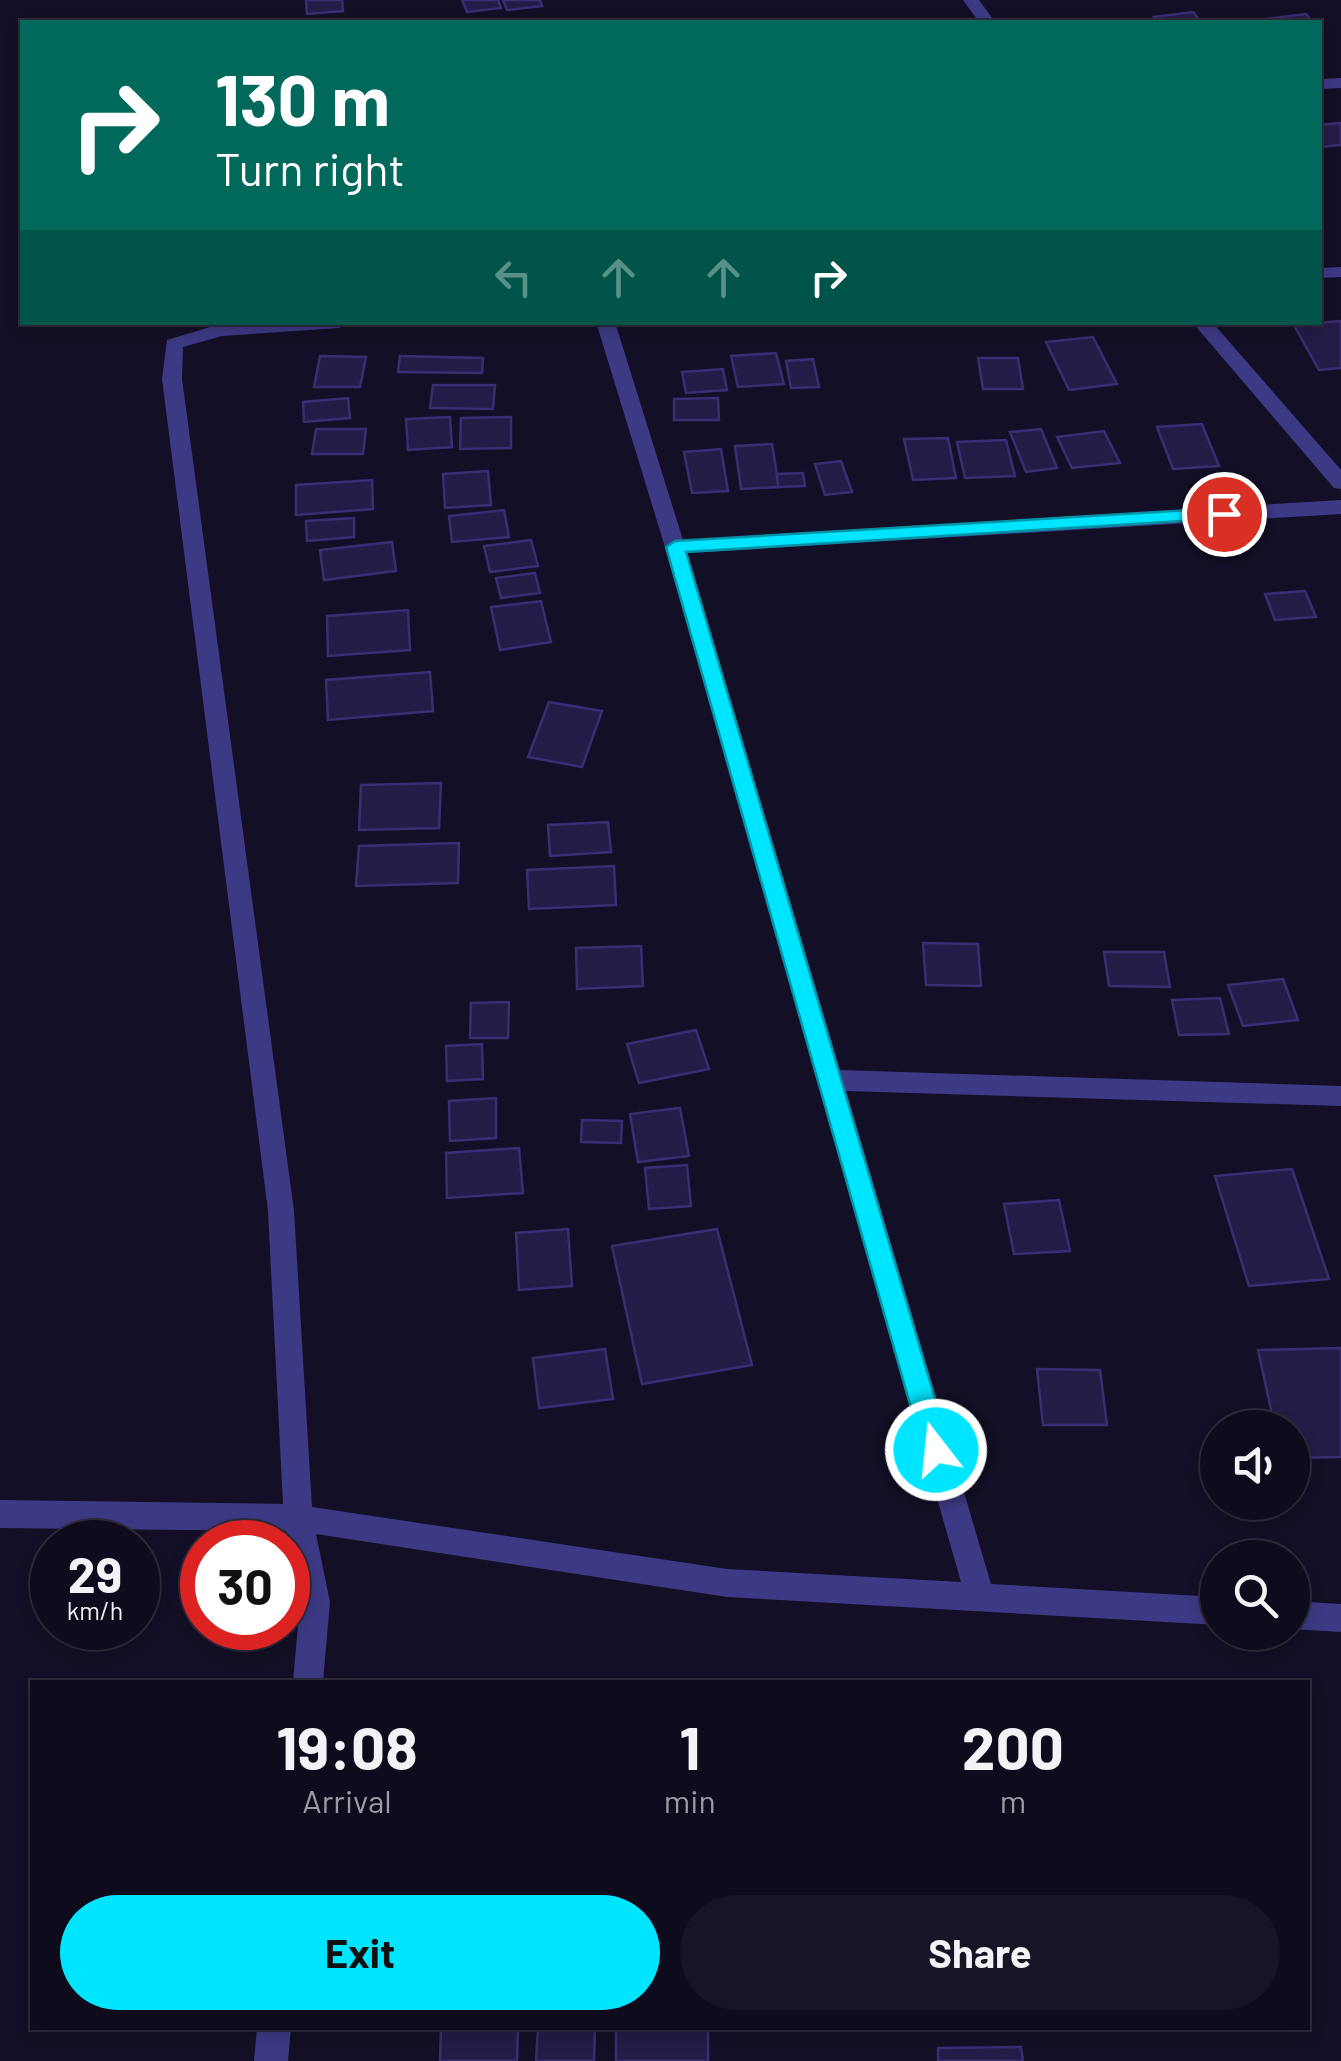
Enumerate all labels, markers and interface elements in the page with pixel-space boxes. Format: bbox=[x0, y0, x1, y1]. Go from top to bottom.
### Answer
text: 130 m bbox=[215, 56, 390, 140]
icon: right bbox=[50, 60, 180, 190]
text: Turn right bbox=[215, 141, 405, 195]
icon: left bbox=[486, 250, 541, 305]
icon: ahead bbox=[591, 250, 646, 305]
icon: ahead bbox=[696, 250, 751, 305]
icon: right bbox=[801, 250, 856, 305]
pin bbox=[1182, 472, 1267, 557]
icon: arrive bbox=[1197, 487, 1252, 542]
position arrow bbox=[884, 1398, 988, 1502]
map controls bbox=[1200, 1410, 1310, 1650]
button: sound bbox=[1200, 1410, 1310, 1520]
speed limit sign: 30 bbox=[180, 1520, 310, 1650]
button: search bbox=[1200, 1540, 1310, 1650]
text: 29 bbox=[68, 1543, 122, 1603]
text: km/h bbox=[67, 1595, 123, 1625]
text: 19:08 bbox=[276, 1710, 418, 1782]
text: 1 bbox=[679, 1710, 700, 1782]
text: 200 bbox=[962, 1710, 1064, 1782]
text: Arrival bbox=[302, 1781, 392, 1819]
text: min bbox=[664, 1781, 716, 1819]
text: m bbox=[1000, 1781, 1026, 1819]
button: Exit bbox=[60, 1895, 660, 2010]
button: Share bbox=[680, 1895, 1280, 2010]

